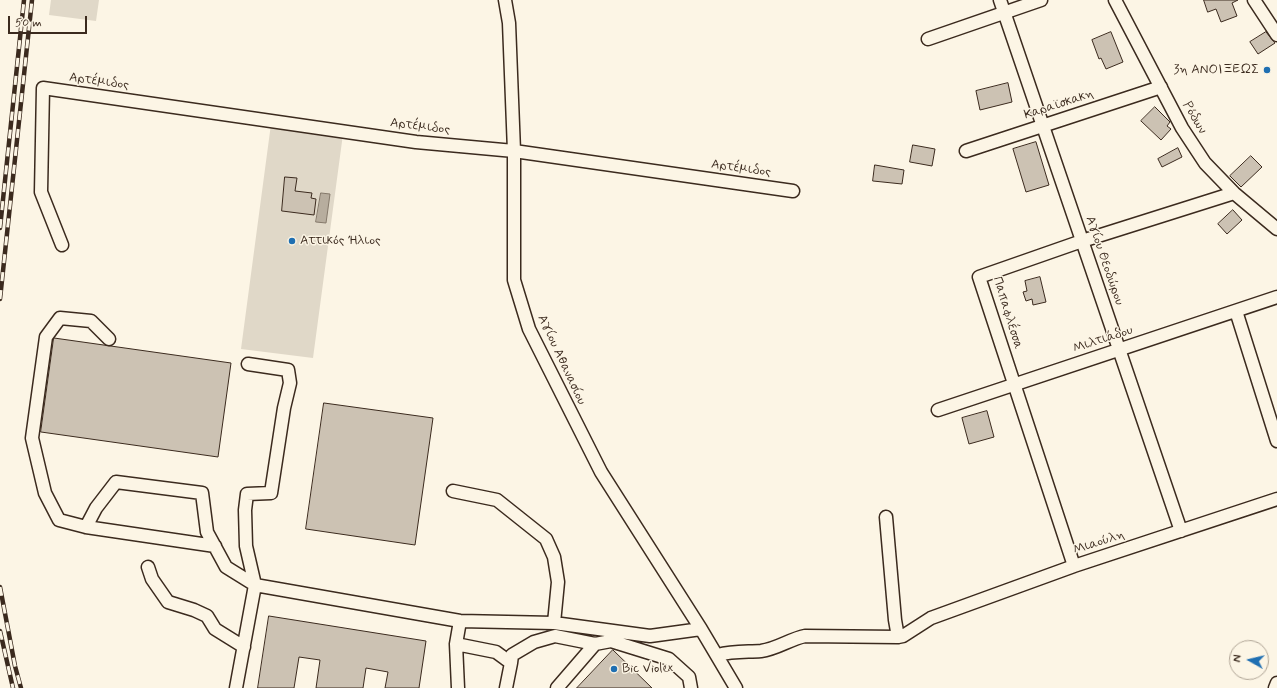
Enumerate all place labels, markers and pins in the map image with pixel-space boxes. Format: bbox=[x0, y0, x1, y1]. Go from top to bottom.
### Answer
place label: 3η ΑΝΟΙΞΕΩΣ bbox=[1173, 62, 1259, 78]
marker: 3η ΑΝΟΙΞΕΩΣ bbox=[1262, 65, 1272, 75]
place label: Αττικός Ήλιος bbox=[300, 233, 381, 249]
marker: Αττικός Ήλιος bbox=[287, 236, 297, 246]
place label: Bic Violex bbox=[622, 661, 673, 677]
marker: Bic Violex bbox=[609, 664, 619, 674]

